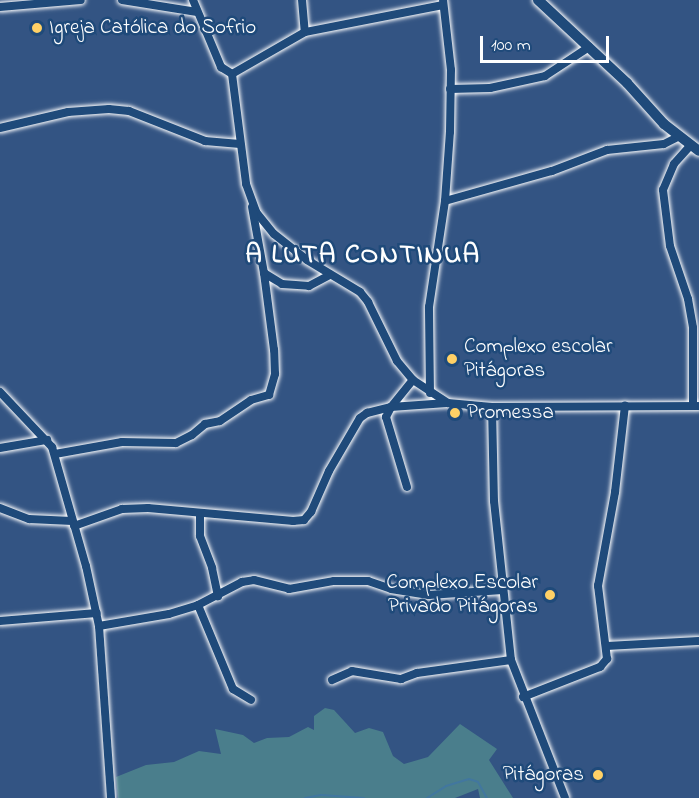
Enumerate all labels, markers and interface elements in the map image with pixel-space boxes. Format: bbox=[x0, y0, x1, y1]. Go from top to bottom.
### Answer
place label: Igreja Católica do Sofrio bbox=[49, 15, 256, 41]
marker: Igreja Católica do Sofrio bbox=[30, 21, 44, 35]
scale bar bbox=[483, 24, 612, 62]
text: 100 m bbox=[491, 33, 531, 59]
district label: A LUTA CONTINUA bbox=[245, 240, 481, 272]
place label: Complexo escolar Pitágoras bbox=[464, 334, 613, 384]
marker: Complexo escolar Pitágoras bbox=[445, 352, 459, 366]
place label: Promessa bbox=[467, 400, 554, 426]
marker: Promessa bbox=[448, 406, 462, 420]
place label: Complexo Escolar Privado Pitágoras bbox=[386, 570, 538, 620]
marker: Complexo Escolar Privado Pitágoras bbox=[543, 588, 557, 602]
place label: Pitágoras bbox=[503, 762, 584, 788]
marker: Pitágoras bbox=[589, 766, 607, 784]

